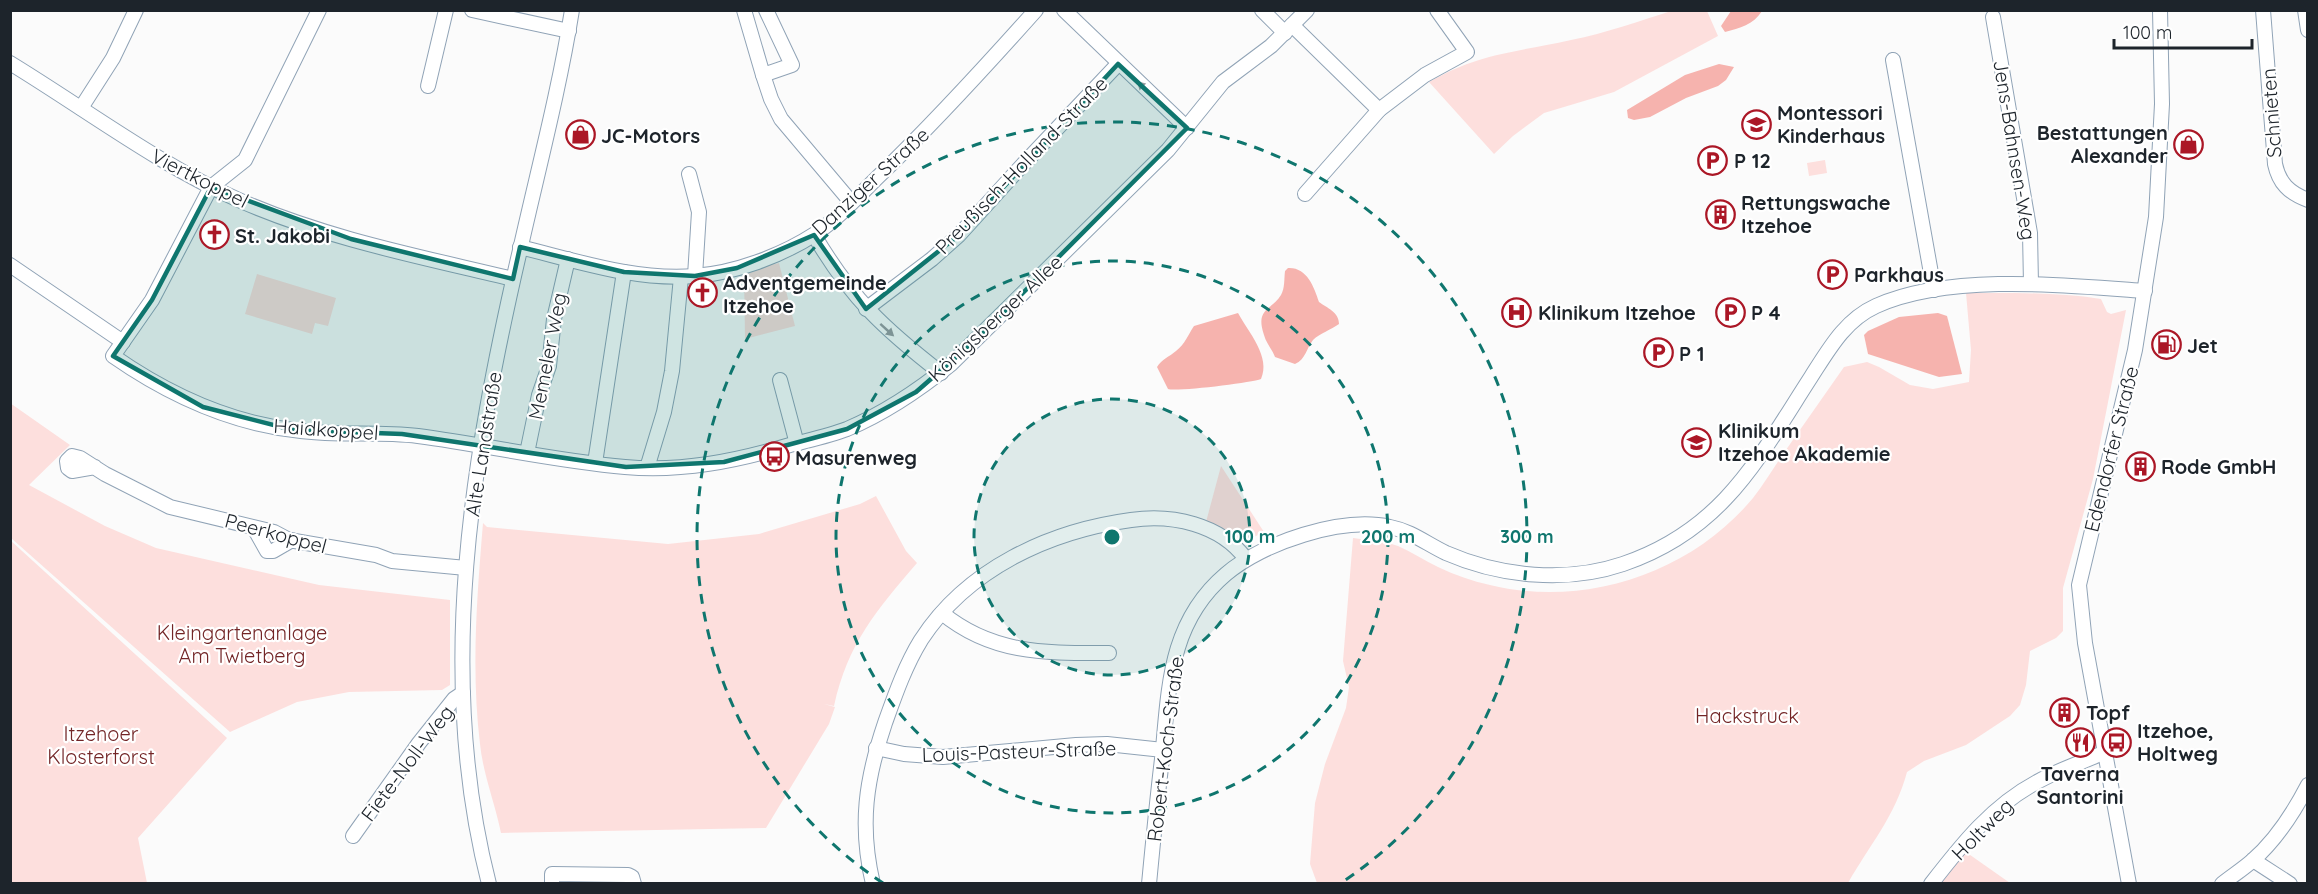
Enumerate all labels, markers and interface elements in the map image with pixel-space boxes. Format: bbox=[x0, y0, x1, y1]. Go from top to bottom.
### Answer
scale bar bbox=[2114, 12, 2252, 50]
text: 100 m bbox=[2123, 21, 2172, 44]
street label: Jens-Bahnsen-Weg bbox=[1988, 58, 2042, 242]
street label: Schnieten bbox=[2255, 67, 2287, 159]
street label: Preußisch-Holland-Straße bbox=[930, 71, 1112, 259]
one-way arrow bbox=[1136, 81, 1151, 95]
place label: Montessori Kinderhaus bbox=[1777, 100, 1885, 148]
school or university icon: Montessori Kinderhaus bbox=[1740, 108, 1772, 140]
shop icon: JC-Motors bbox=[564, 119, 596, 151]
place label: Bestattungen Alexander bbox=[2037, 120, 2168, 168]
street label: Danziger Straße bbox=[806, 122, 934, 240]
place label: JC-Motors bbox=[601, 123, 700, 148]
shop icon: Bestattungen Alexander bbox=[2173, 128, 2205, 160]
street label: Viertkoppel bbox=[147, 143, 253, 213]
parking icon: P 12 bbox=[1697, 144, 1729, 176]
place label: P 12 bbox=[1734, 148, 1771, 173]
place label: Rettungswache Itzehoe bbox=[1741, 190, 1891, 238]
building icon: Rettungswache Itzehoe bbox=[1704, 198, 1736, 230]
church icon: St. Jakobi bbox=[198, 219, 230, 251]
place label: St. Jakobi bbox=[235, 223, 330, 248]
street label: Königsberger Allee bbox=[922, 249, 1068, 387]
parking icon: Parkhaus bbox=[1817, 258, 1849, 290]
place label: Parkhaus bbox=[1854, 262, 1944, 287]
place label: Adventgemeinde Itzehoe bbox=[723, 270, 887, 318]
church icon: Adventgemeinde Itzehoe bbox=[686, 277, 718, 309]
street label: Memeler Weg bbox=[522, 290, 572, 422]
hospital icon: Klinikum Itzehoe bbox=[1501, 296, 1533, 328]
parking icon: P 4 bbox=[1714, 296, 1746, 328]
place label: Klinikum Itzehoe bbox=[1538, 300, 1696, 325]
place label: P 4 bbox=[1751, 300, 1781, 325]
one-way arrow bbox=[880, 323, 895, 337]
fuel station icon: Jet bbox=[2150, 329, 2182, 361]
place label: Jet bbox=[2187, 333, 2218, 358]
parking icon: P 1 bbox=[1642, 337, 1674, 369]
place label: P 1 bbox=[1679, 341, 1704, 366]
street label: Edendorfer Straße bbox=[2078, 363, 2144, 535]
street label: Alte Landstraße bbox=[459, 370, 507, 518]
street label: Haidkoppel bbox=[273, 413, 379, 445]
place label: Klinikum Itzehoe Akademie bbox=[1718, 418, 1891, 466]
school or university icon: Klinikum Itzehoe Akademie bbox=[1681, 426, 1713, 458]
bus stop icon: Masurenweg bbox=[758, 441, 790, 473]
place label: Masurenweg bbox=[795, 445, 917, 470]
building icon: Rode GmbH bbox=[2124, 450, 2156, 482]
place label: Rode GmbH bbox=[2161, 454, 2276, 479]
street label: Peerkoppel bbox=[222, 507, 330, 559]
text: 100 m bbox=[1225, 525, 1275, 548]
text: 200 m bbox=[1361, 525, 1415, 548]
text: 300 m bbox=[1500, 525, 1554, 548]
centre of rings bbox=[1102, 527, 1122, 547]
park label: Kleingartenanlage Am Twietberg bbox=[157, 620, 327, 668]
street label: Robert-Koch-Straße bbox=[1141, 655, 1189, 843]
building icon: Topf bbox=[2049, 696, 2081, 728]
street label: Fiete-Noll-Weg bbox=[355, 700, 459, 826]
place label: Topf bbox=[2086, 700, 2130, 725]
park label: Hackstruck bbox=[1695, 703, 1799, 728]
place label: Itzehoe, Holtweg bbox=[2137, 718, 2218, 766]
park label: Itzehoer Klosterforst bbox=[47, 721, 155, 769]
restaurant icon: Taverna Santorini bbox=[2064, 726, 2096, 758]
bus stop icon: Itzehoe, Holtweg bbox=[2100, 726, 2132, 758]
street label: Louis-Pasteur-Straße bbox=[921, 735, 1117, 767]
place label: Taverna Santorini bbox=[2036, 761, 2124, 809]
street label: Holtweg bbox=[1946, 793, 2018, 865]

